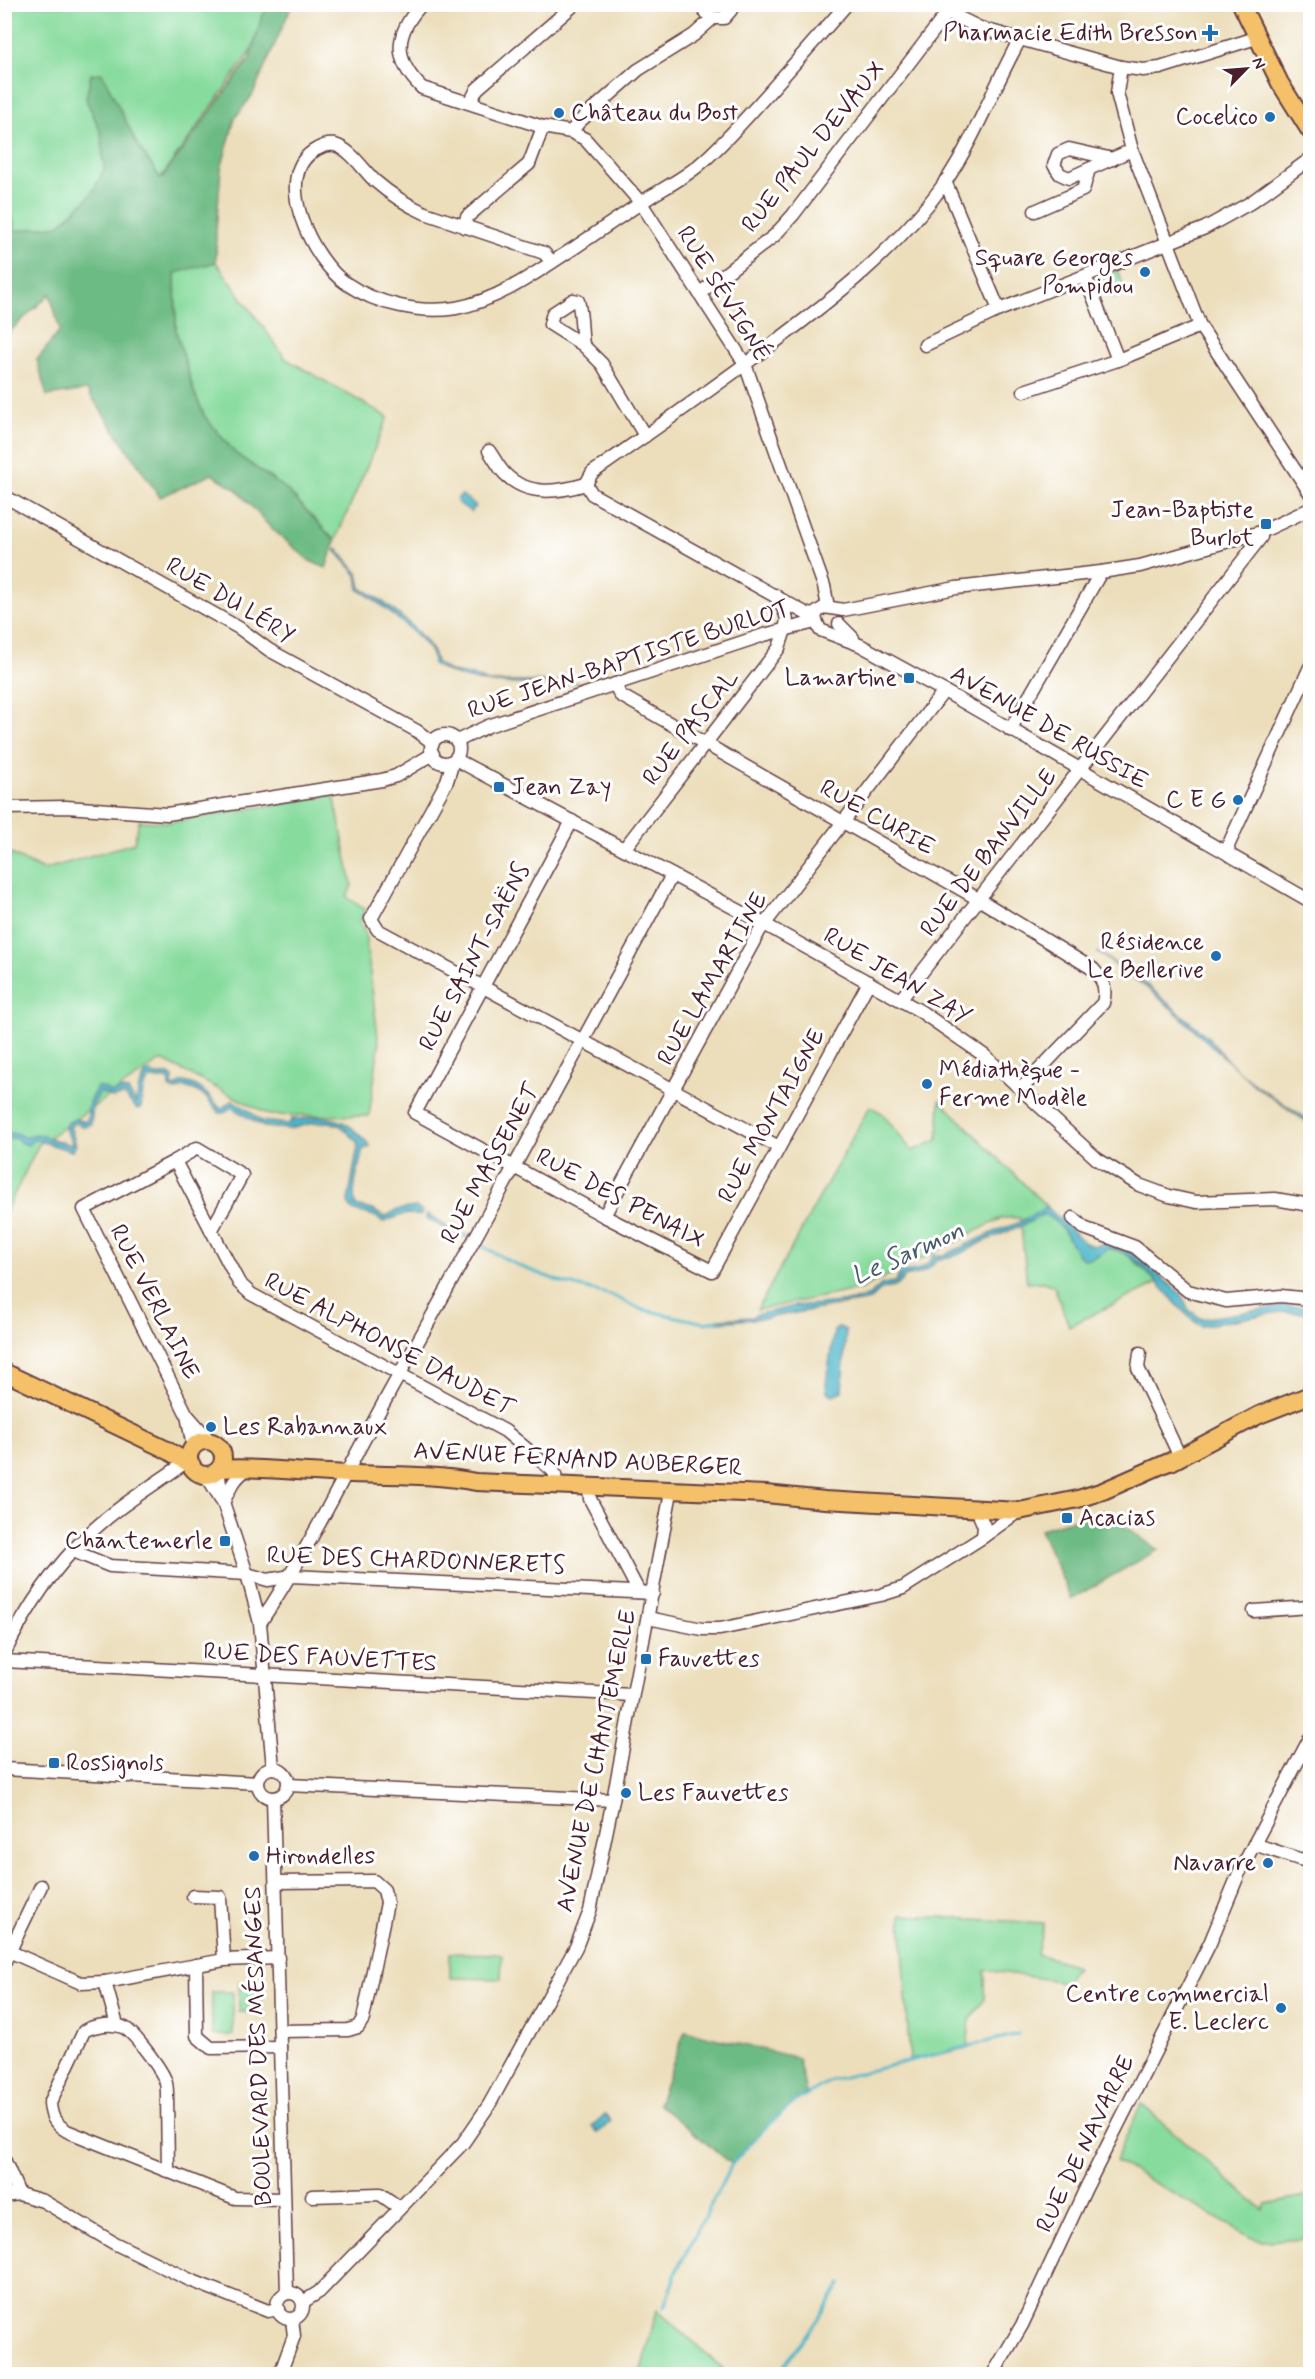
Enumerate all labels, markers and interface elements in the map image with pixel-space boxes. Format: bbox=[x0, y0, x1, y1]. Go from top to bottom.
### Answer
place label: Pharmacie Edith Bresson bbox=[943, 18, 1198, 49]
marker: Pharmacie Edith Bresson bbox=[1203, 26, 1217, 40]
north arrow bbox=[1216, 39, 1276, 99]
text: N bbox=[1246, 54, 1270, 73]
street label: RUE PAUL DEVAUX bbox=[735, 55, 893, 239]
place label: Château du Bost bbox=[571, 98, 738, 129]
place label: Cocelico bbox=[1175, 102, 1258, 133]
marker: Château du Bost bbox=[552, 106, 566, 120]
marker: Cocelico bbox=[1263, 110, 1277, 124]
street label: RUE SÉVIGNÉ bbox=[669, 219, 779, 368]
place label: Square Georges Pompidou bbox=[975, 243, 1133, 302]
marker: Square Georges Pompidou bbox=[1138, 265, 1152, 279]
place label: Jean-Baptiste Burlot bbox=[1110, 495, 1254, 554]
marker: Jean-Baptiste Burlot bbox=[1259, 517, 1273, 531]
street label: RUE DU LÉRY bbox=[160, 549, 301, 652]
street label: RUE JEAN-BAPTISTE BURLOT bbox=[464, 593, 794, 727]
street label: AVENUE DE RUSSIE bbox=[945, 659, 1153, 797]
place label: Lamartine bbox=[785, 663, 897, 694]
street label: RUE PASCAL bbox=[636, 664, 746, 792]
marker: Lamartine bbox=[902, 671, 916, 685]
street label: RUE DE BANVILLE bbox=[914, 762, 1065, 943]
place label: Jean Zay bbox=[511, 772, 611, 803]
street label: RUE CURIE bbox=[814, 773, 940, 863]
marker: Jean Zay bbox=[492, 780, 506, 794]
place label: C E G bbox=[1166, 785, 1226, 816]
marker: C E G bbox=[1231, 793, 1245, 807]
street label: RUE SAINT-SAËNS bbox=[412, 858, 538, 1056]
street label: RUE LAMARTINE bbox=[651, 887, 775, 1071]
street label: RUE JEAN ZAY bbox=[817, 921, 977, 1033]
place label: Résidence Le Bellerive bbox=[1087, 927, 1204, 986]
marker: Résidence Le Bellerive bbox=[1209, 949, 1223, 963]
street label: RUE MONTAIGNE bbox=[711, 1023, 833, 1209]
place label: Médiathèque - Ferme Modèle bbox=[939, 1055, 1088, 1114]
marker: Médiathèque - Ferme Modèle bbox=[920, 1077, 934, 1091]
street label: RUE MASSENET bbox=[434, 1078, 548, 1250]
street label: RUE DES PENAIX bbox=[530, 1141, 710, 1257]
water label: Le Sarmon bbox=[847, 1214, 969, 1294]
street label: RUE VERLAINE bbox=[102, 1219, 206, 1385]
street label: RUE ALPHONSE DAUDET bbox=[259, 1266, 520, 1424]
place label: Les Rabannaux bbox=[223, 1412, 387, 1443]
marker: Les Rabannaux bbox=[204, 1420, 218, 1434]
street label: AVENUE FERNAND AUBERGER bbox=[413, 1436, 743, 1484]
place label: Acacias bbox=[1079, 1503, 1155, 1534]
marker: Acacias bbox=[1060, 1511, 1074, 1525]
place label: Chantemerle bbox=[65, 1526, 213, 1557]
marker: Chantemerle bbox=[218, 1534, 232, 1548]
street label: RUE DES CHARDONNERETS bbox=[266, 1540, 566, 1582]
street label: AVENUE DE CHANTEMERLE bbox=[550, 1607, 644, 1915]
street label: RUE DES FAUVETTES bbox=[203, 1636, 437, 1680]
place label: Fauvettes bbox=[658, 1644, 760, 1675]
marker: Fauvettes bbox=[639, 1652, 653, 1666]
place label: Rossignols bbox=[66, 1748, 164, 1779]
marker: Rossignols bbox=[47, 1756, 61, 1770]
place label: Les Fauvettes bbox=[638, 1778, 789, 1809]
marker: Les Fauvettes bbox=[619, 1786, 633, 1800]
place label: Hirondelles bbox=[266, 1841, 376, 1872]
place label: Navarre bbox=[1173, 1848, 1256, 1879]
marker: Hirondelles bbox=[247, 1849, 261, 1863]
marker: Navarre bbox=[1261, 1856, 1275, 1870]
street label: BOULEVARD DES MÉSANGES bbox=[236, 1886, 280, 2206]
place label: Centre commercial E. Leclerc bbox=[1066, 1979, 1269, 2038]
marker: Centre commercial E. Leclerc bbox=[1274, 2001, 1288, 2015]
street label: RUE DE NAVARRE bbox=[1030, 2050, 1142, 2238]

